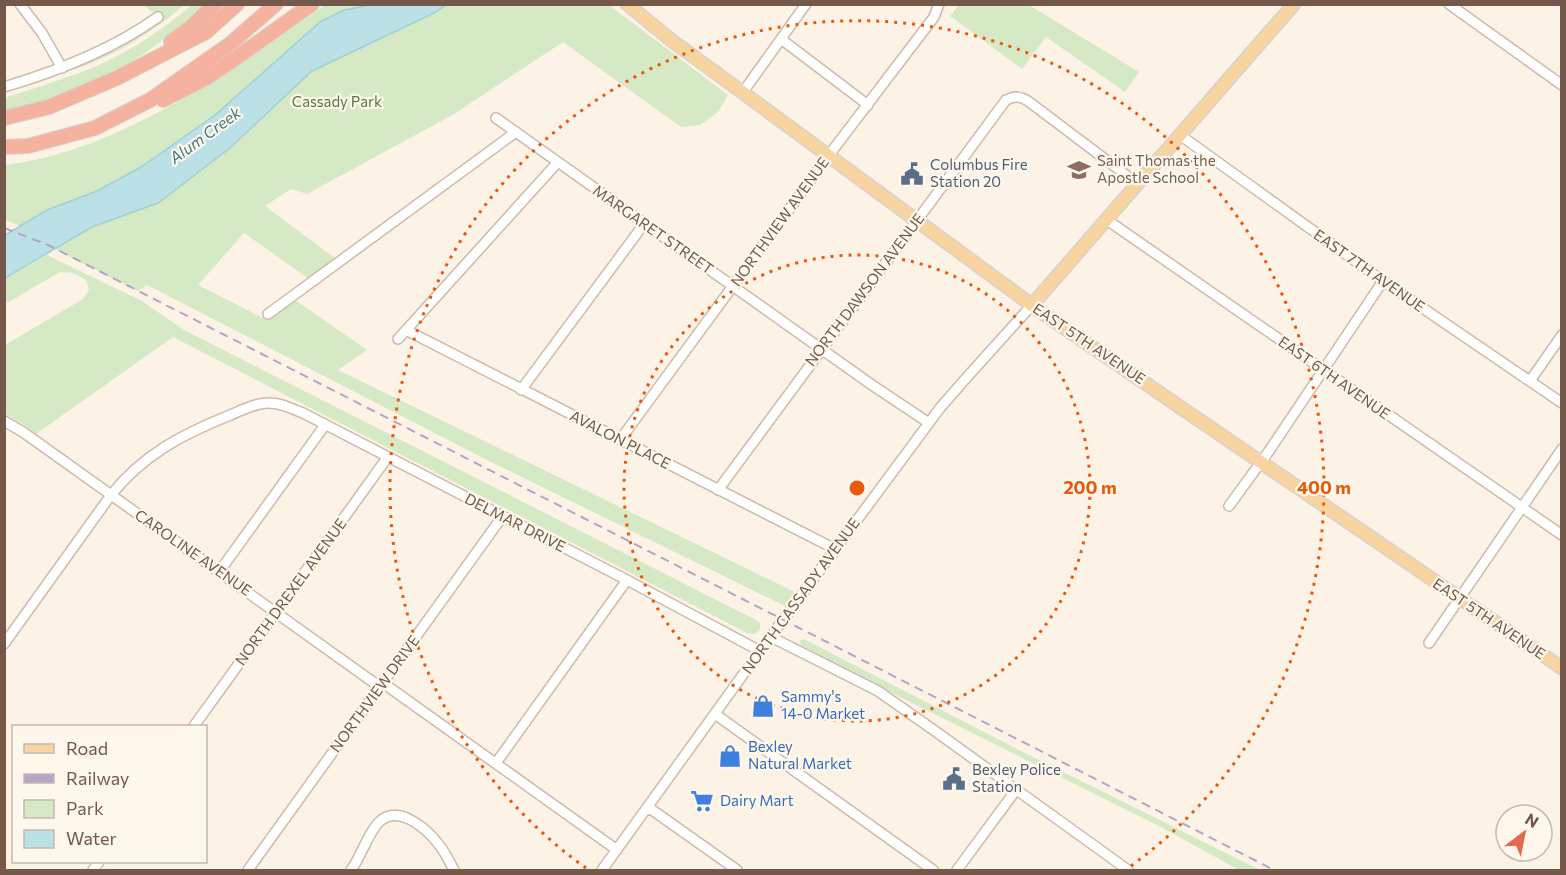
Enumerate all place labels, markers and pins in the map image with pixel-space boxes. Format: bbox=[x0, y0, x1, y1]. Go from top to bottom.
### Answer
place label: Saint Thomas the Apostle School bbox=[1097, 151, 1216, 186]
place label: Columbus Fire Station 20 bbox=[930, 155, 1028, 190]
school or university icon: Saint Thomas the Apostle School bbox=[1066, 157, 1092, 183]
public building icon: Columbus Fire Station 20 bbox=[899, 161, 925, 187]
centre of rings bbox=[847, 478, 867, 498]
place label: Sammy's 14-0 Market bbox=[781, 687, 865, 722]
shop icon: Sammy's 14-0 Market bbox=[750, 693, 776, 719]
place label: Bexley Natural Market bbox=[748, 737, 852, 772]
shop icon: Bexley Natural Market bbox=[717, 743, 743, 769]
place label: Bexley Police Station bbox=[972, 760, 1061, 795]
public building icon: Bexley Police Station bbox=[941, 766, 967, 792]
supermarket icon: Dairy Mart bbox=[689, 788, 715, 814]
place label: Dairy Mart bbox=[720, 791, 794, 809]

